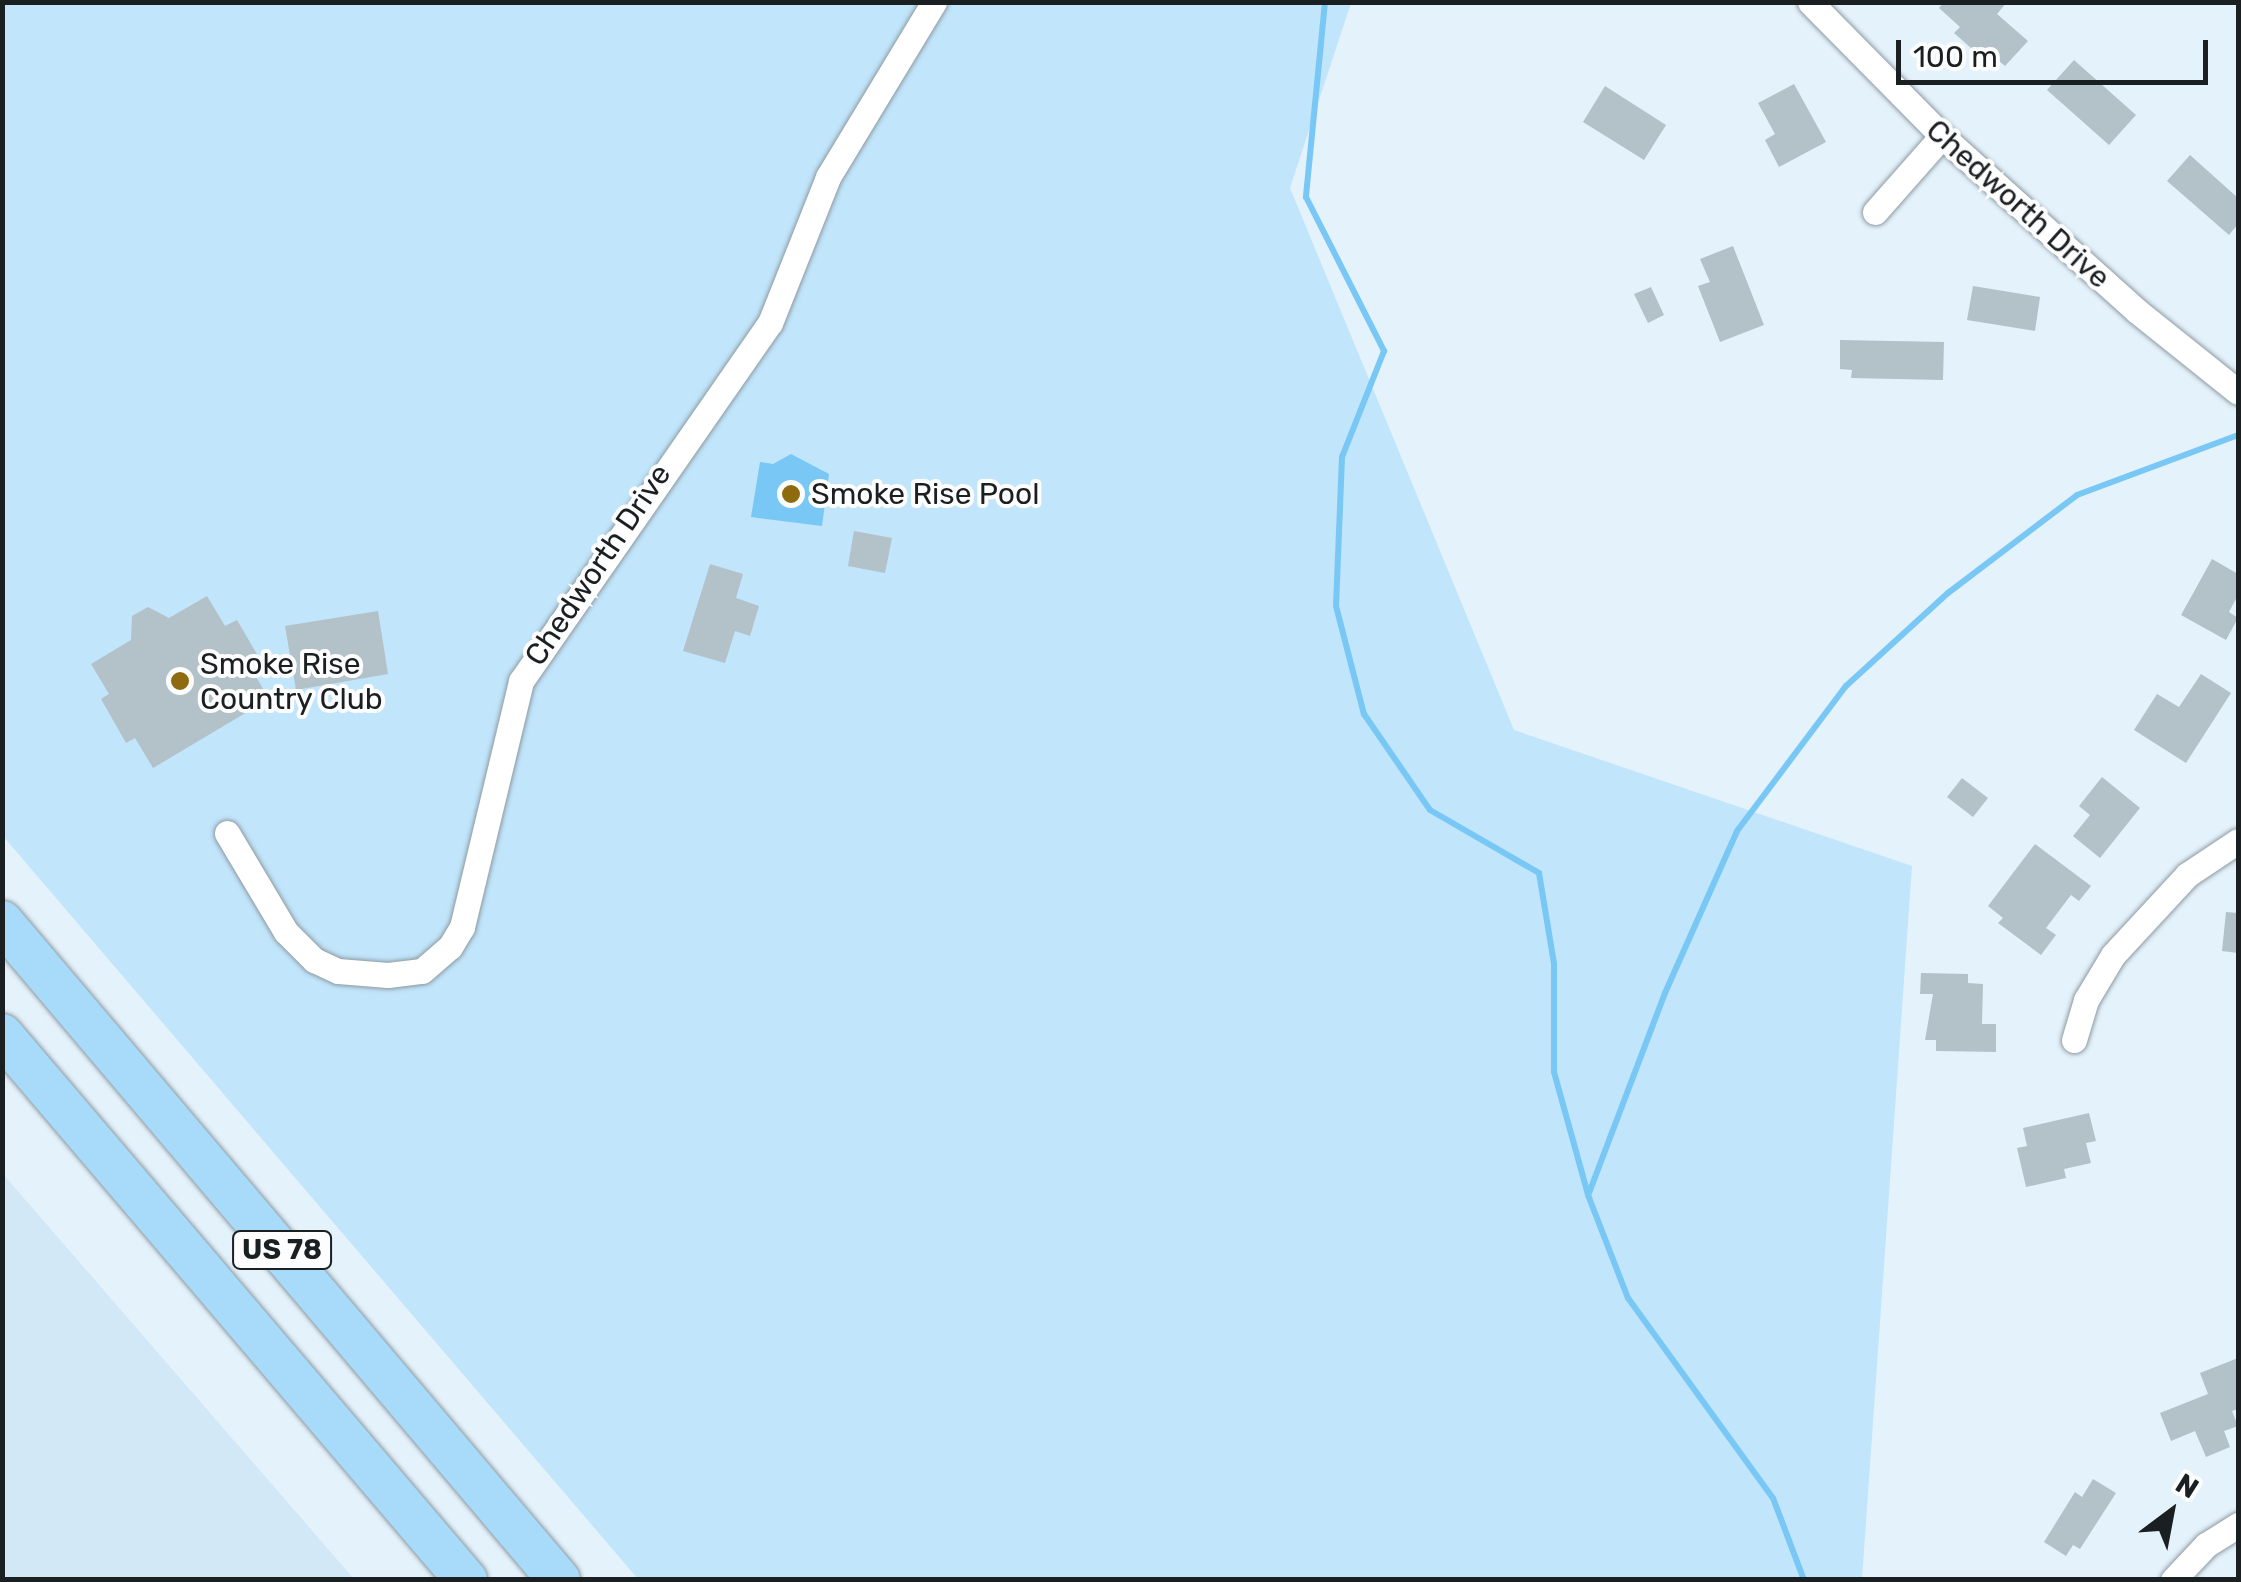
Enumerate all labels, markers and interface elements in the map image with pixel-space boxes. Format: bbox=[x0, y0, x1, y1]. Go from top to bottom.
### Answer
scale bar bbox=[1901, 20, 2214, 82]
text: 100 m bbox=[1913, 39, 1998, 75]
street label: Chedworth Drive bbox=[1919, 112, 2117, 296]
street label: Chedworth Drive bbox=[517, 458, 679, 672]
place label: Smoke Rise Pool bbox=[811, 476, 1040, 512]
marker: Smoke Rise Pool bbox=[780, 483, 802, 505]
place label: Smoke Rise Country Club bbox=[200, 646, 383, 716]
marker: Smoke Rise Country Club bbox=[169, 670, 191, 692]
road number: US 78 bbox=[232, 1227, 332, 1273]
north arrow bbox=[2121, 1462, 2221, 1562]
text: N bbox=[2170, 1467, 2204, 1505]

